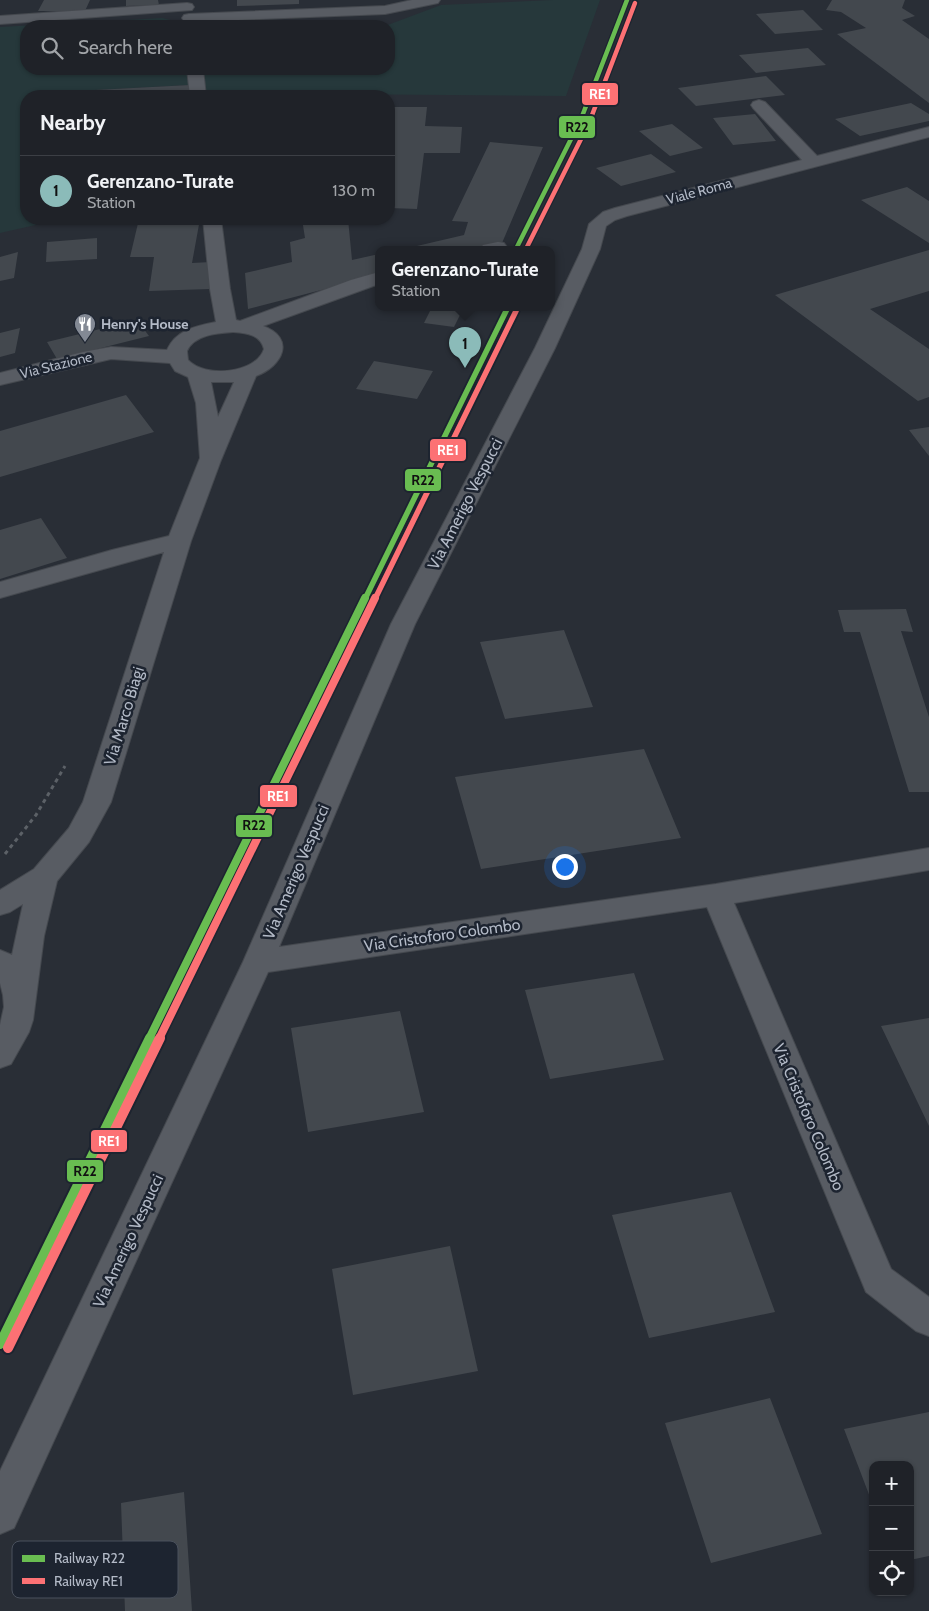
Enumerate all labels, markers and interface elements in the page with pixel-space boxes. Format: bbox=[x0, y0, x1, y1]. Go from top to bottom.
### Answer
search box bbox=[20, 20, 395, 75]
icon: search bbox=[38, 34, 66, 62]
text: Search here bbox=[78, 36, 172, 59]
line badge: RE1 bbox=[581, 82, 619, 106]
text: RE1 bbox=[589, 85, 611, 103]
text: Nearby bbox=[40, 110, 106, 135]
line badge: R22 bbox=[558, 115, 596, 139]
text: R22 bbox=[565, 118, 589, 136]
text: Gerenzano-Turate bbox=[87, 170, 234, 193]
street label: Viale Roma bbox=[664, 174, 734, 208]
text: 1 bbox=[53, 181, 59, 200]
text: 130 m bbox=[332, 181, 375, 200]
text: Station bbox=[87, 193, 136, 212]
popup bbox=[375, 246, 555, 311]
text: Gerenzano-Turate bbox=[392, 258, 538, 281]
text: Station bbox=[392, 281, 440, 300]
restaurant icon: Henry's House bbox=[73, 312, 97, 343]
place label: Henry's House bbox=[101, 315, 188, 333]
pin: 1 bbox=[449, 327, 481, 368]
street label: Via Stazione bbox=[18, 347, 94, 383]
street label: Via Amerigo Vespucci bbox=[424, 435, 506, 573]
line badge: RE1 bbox=[429, 438, 467, 462]
text: RE1 bbox=[437, 441, 459, 459]
line badge: R22 bbox=[404, 468, 442, 492]
text: R22 bbox=[411, 471, 435, 489]
street label: Via Marco Biagi bbox=[100, 664, 148, 768]
line badge: RE1 bbox=[259, 784, 298, 808]
text: RE1 bbox=[267, 787, 289, 805]
street label: Via Amerigo Vespucci bbox=[259, 802, 333, 942]
line badge: R22 bbox=[235, 814, 273, 838]
text: R22 bbox=[242, 816, 266, 834]
your location bbox=[552, 854, 578, 880]
street label: Via Cristoforo Colombo bbox=[363, 915, 522, 955]
street label: Via Cristoforo Colombo bbox=[769, 1041, 849, 1194]
line badge: RE1 bbox=[90, 1129, 128, 1153]
text: RE1 bbox=[98, 1132, 120, 1150]
line badge: R22 bbox=[66, 1159, 104, 1183]
text: R22 bbox=[73, 1162, 97, 1180]
street label: Via Amerigo Vespucci bbox=[89, 1171, 167, 1311]
map controls bbox=[869, 1461, 914, 1596]
button: + bbox=[869, 1461, 914, 1506]
button: − bbox=[869, 1506, 914, 1551]
legend bbox=[12, 1541, 178, 1598]
text: Railway R22 bbox=[54, 1549, 125, 1567]
button: locate bbox=[869, 1551, 914, 1596]
text: Railway RE1 bbox=[54, 1572, 123, 1590]

